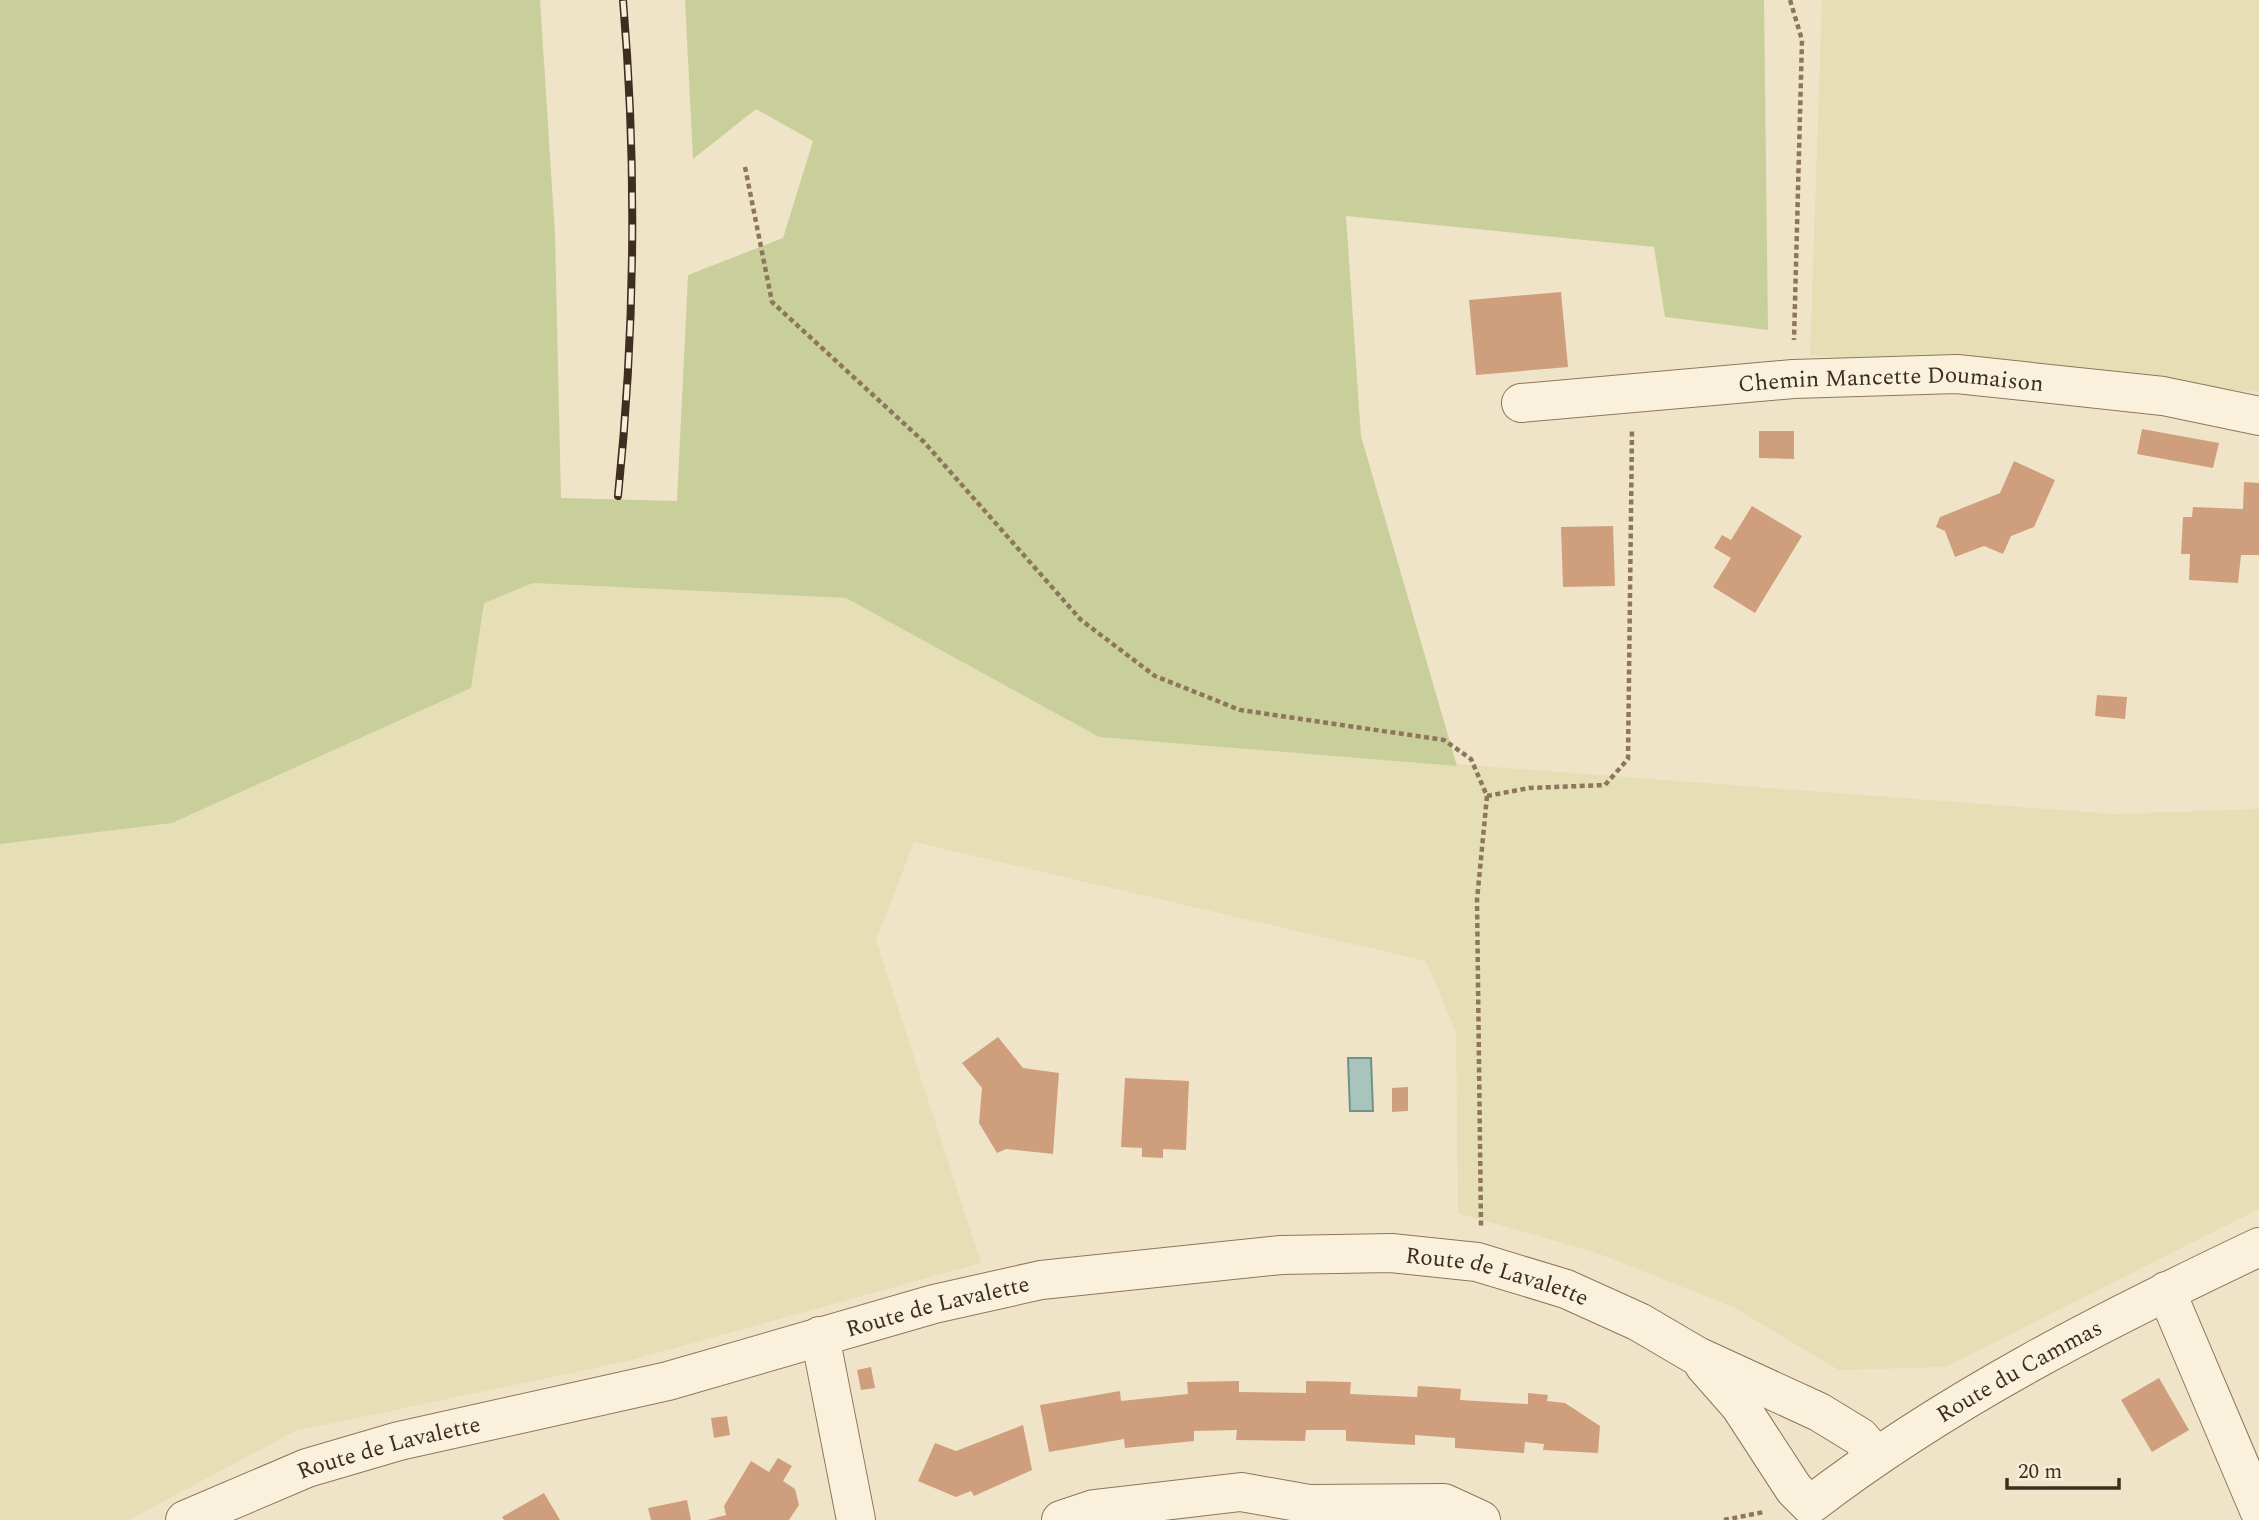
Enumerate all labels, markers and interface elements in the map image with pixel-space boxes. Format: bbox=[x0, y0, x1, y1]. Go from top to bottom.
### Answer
street label: Chemin Mancette Doumaison bbox=[1737, 358, 2045, 403]
street label: Route de Lavalette bbox=[1404, 1239, 1594, 1316]
street label: Route de Lavalette bbox=[842, 1267, 1033, 1348]
street label: Route du Cammas bbox=[1930, 1311, 2109, 1433]
street label: Route de Lavalette bbox=[292, 1407, 484, 1489]
scale bar bbox=[2007, 1446, 2119, 1490]
text: 20 m bbox=[2018, 1456, 2062, 1488]

